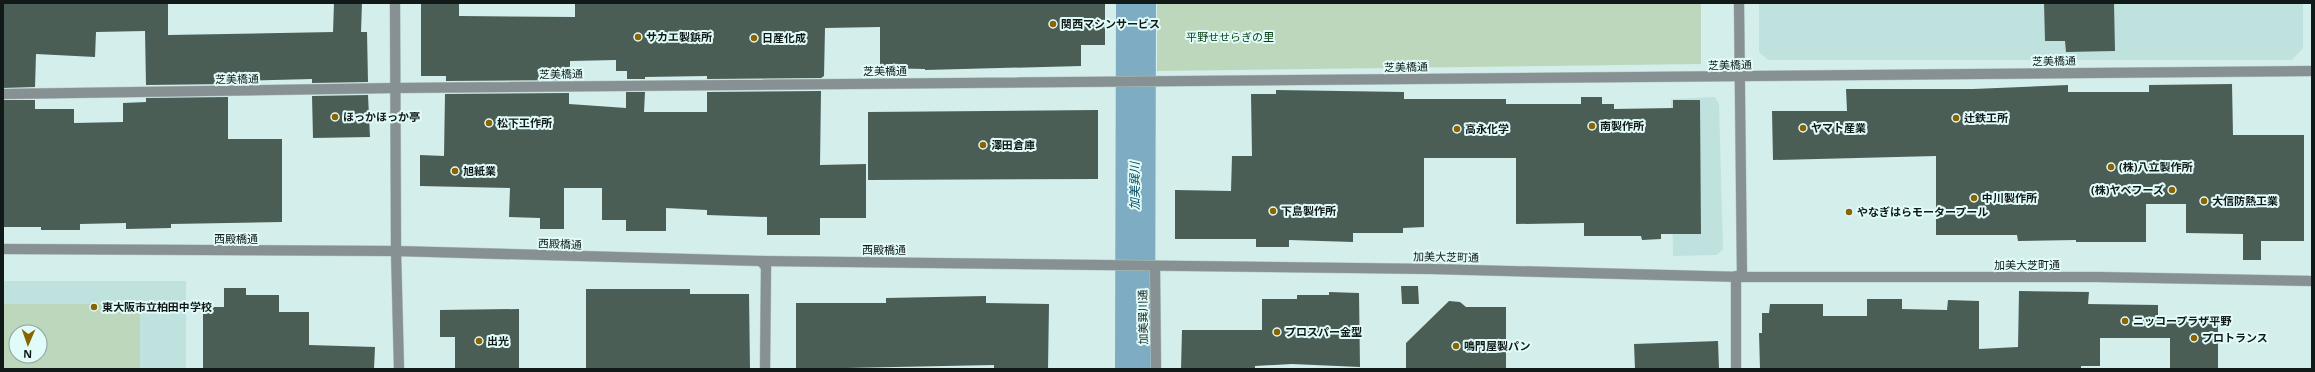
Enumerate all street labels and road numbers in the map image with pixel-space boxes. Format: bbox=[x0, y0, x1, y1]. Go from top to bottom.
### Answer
street label: 芝美橋通 bbox=[2032, 53, 2076, 68]
street label: 芝美橋通 bbox=[1708, 57, 1752, 72]
street label: 芝美橋通 bbox=[1384, 59, 1428, 74]
street label: 芝美橋通 bbox=[863, 63, 907, 78]
street label: 芝美橋通 bbox=[539, 66, 583, 81]
street label: 芝美橋通 bbox=[215, 71, 259, 86]
street label: 西殿橋通 bbox=[214, 231, 258, 246]
street label: 西殿橋通 bbox=[538, 235, 582, 252]
street label: 西殿橋通 bbox=[862, 242, 906, 257]
street label: 加美大芝町通 bbox=[1413, 248, 1479, 265]
street label: 加美大芝町通 bbox=[1994, 257, 2060, 272]
street label: 加美巽川通 bbox=[1135, 289, 1150, 345]

